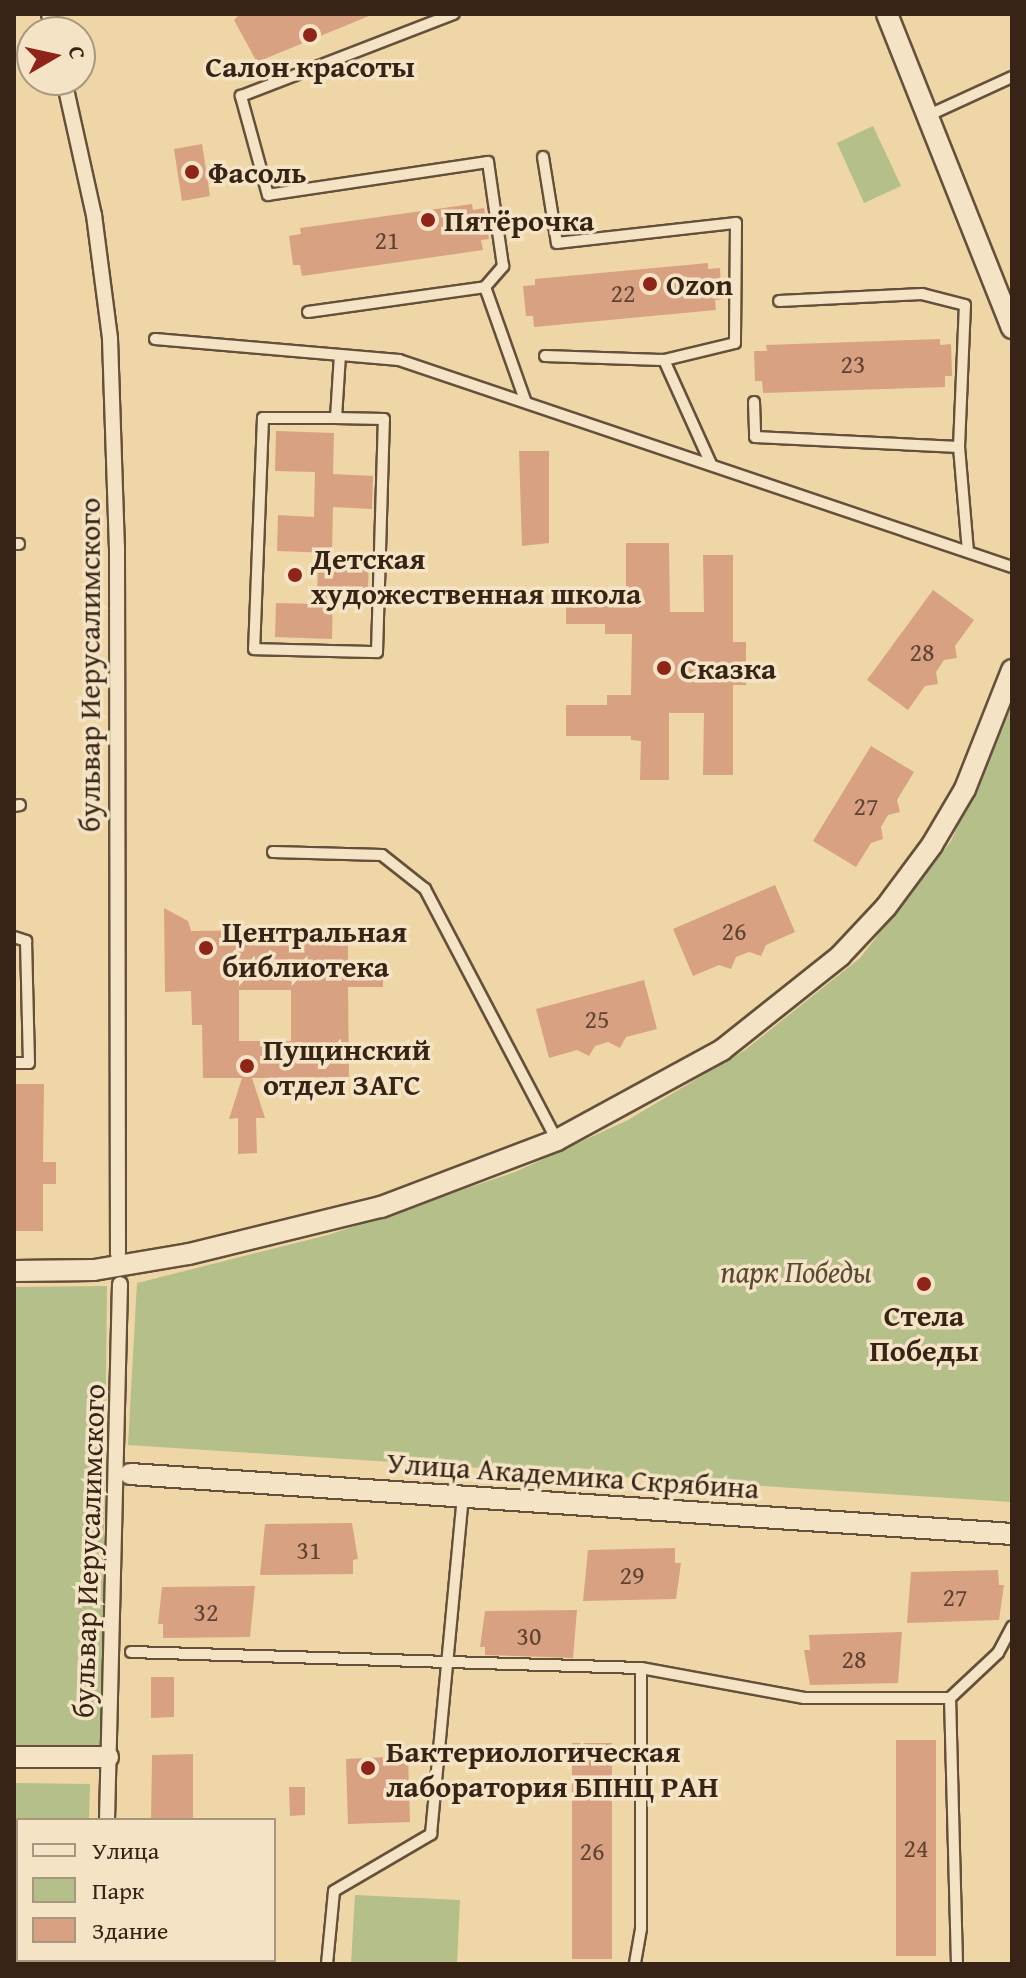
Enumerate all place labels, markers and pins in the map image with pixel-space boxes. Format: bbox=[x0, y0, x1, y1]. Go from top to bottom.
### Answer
marker: Салон красоты bbox=[301, 26, 319, 44]
place label: Салон красоты bbox=[205, 48, 415, 84]
place label: Фасоль bbox=[208, 154, 307, 190]
marker: Фасоль bbox=[183, 163, 201, 181]
place label: Пятёрочка bbox=[444, 202, 594, 238]
marker: Пятёрочка bbox=[419, 211, 437, 229]
place label: Ozon bbox=[666, 266, 733, 302]
marker: Ozon bbox=[641, 275, 659, 293]
place label: Детская художественная школа bbox=[311, 540, 641, 610]
marker: Детская художественная школа bbox=[286, 566, 304, 584]
place label: Сказка bbox=[680, 650, 776, 686]
marker: Сказка bbox=[655, 659, 673, 677]
place label: Центральная библиотека bbox=[222, 913, 407, 984]
marker: Центральная библиотека bbox=[197, 939, 215, 957]
place label: Пущинский отдел ЗАГС bbox=[263, 1031, 431, 1102]
marker: Пущинский отдел ЗАГС bbox=[238, 1057, 256, 1075]
marker: Стела Победы bbox=[915, 1275, 933, 1293]
place label: Стела Победы bbox=[870, 1297, 978, 1368]
place label: Бактериологическая лаборатория БПНЦ РАН bbox=[386, 1733, 718, 1804]
marker: Бактериологическая лаборатория БПНЦ РАН bbox=[357, 1757, 379, 1779]

